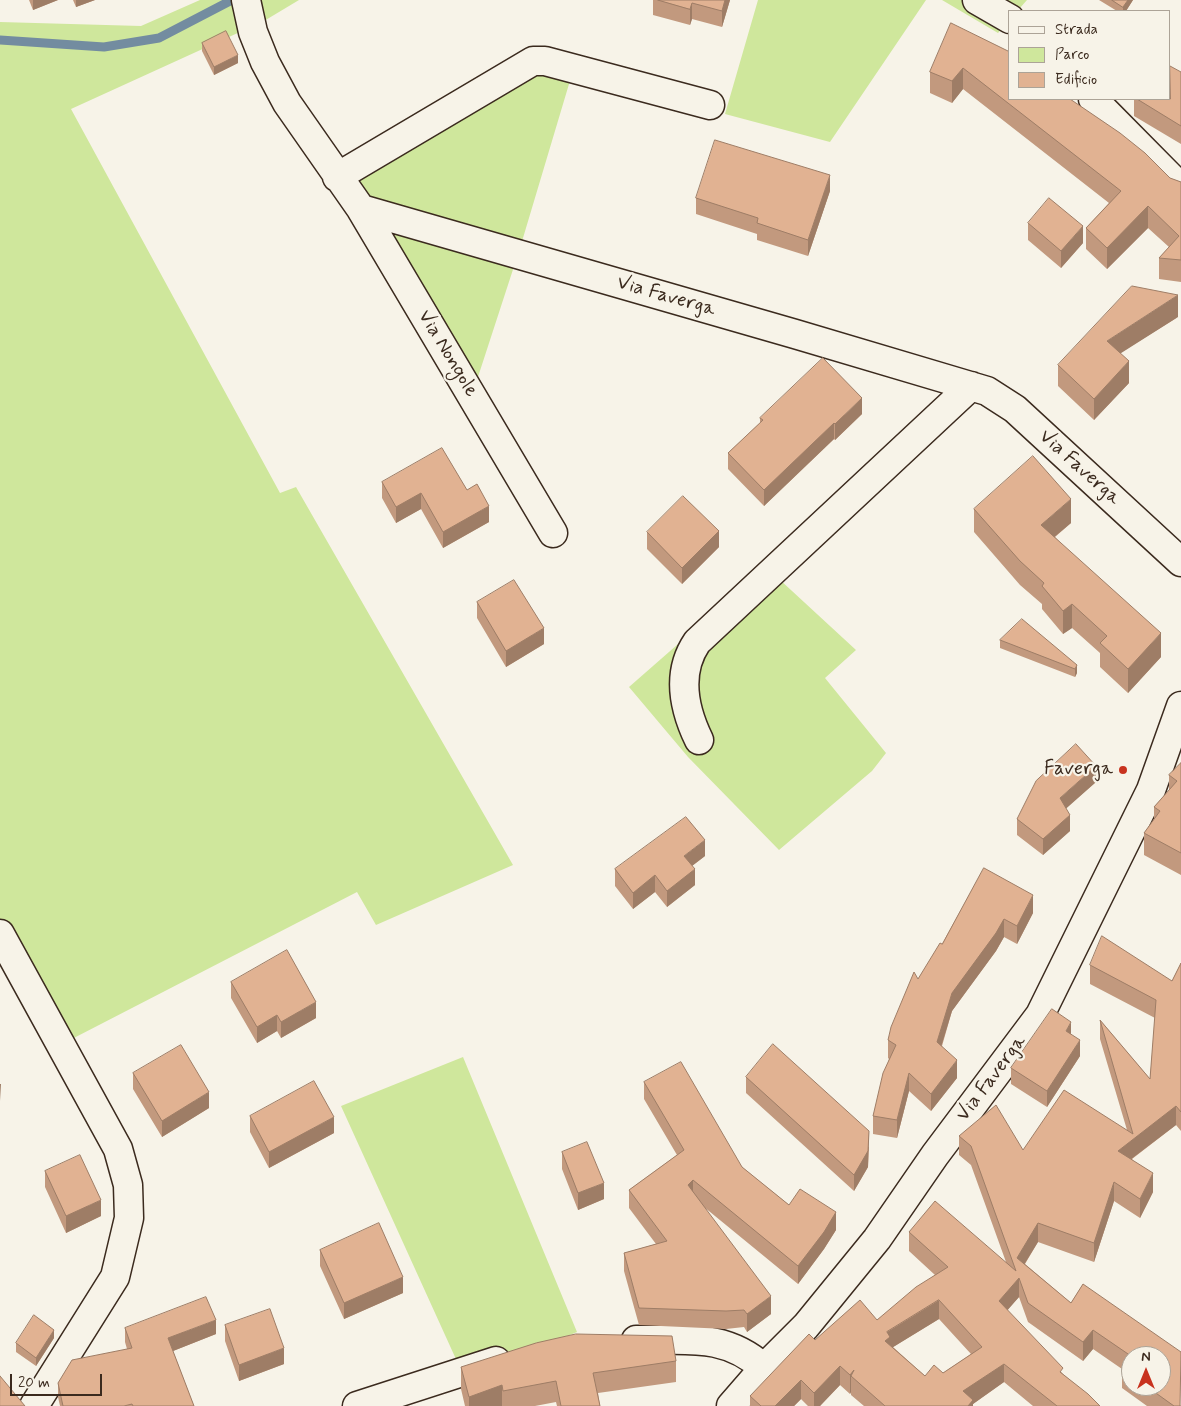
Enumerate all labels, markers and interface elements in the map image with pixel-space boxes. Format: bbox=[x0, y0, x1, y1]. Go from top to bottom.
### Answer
legend bbox=[1008, 10, 1171, 100]
text: Strada bbox=[1055, 20, 1098, 40]
text: Parco bbox=[1055, 45, 1089, 65]
text: Edificio bbox=[1055, 70, 1097, 90]
street label: Via Faverga bbox=[614, 271, 718, 323]
street label: Via Nongole bbox=[412, 306, 482, 402]
street label: Via Faverga bbox=[1033, 425, 1125, 511]
place label: Faverga bbox=[1044, 758, 1113, 782]
marker: Faverga bbox=[1117, 764, 1129, 776]
street label: Via Faverga bbox=[952, 1031, 1032, 1127]
north arrow bbox=[1121, 1346, 1171, 1396]
text: N bbox=[1141, 1348, 1151, 1366]
scale bar bbox=[12, 1364, 105, 1396]
text: 20 m bbox=[18, 1373, 50, 1393]

